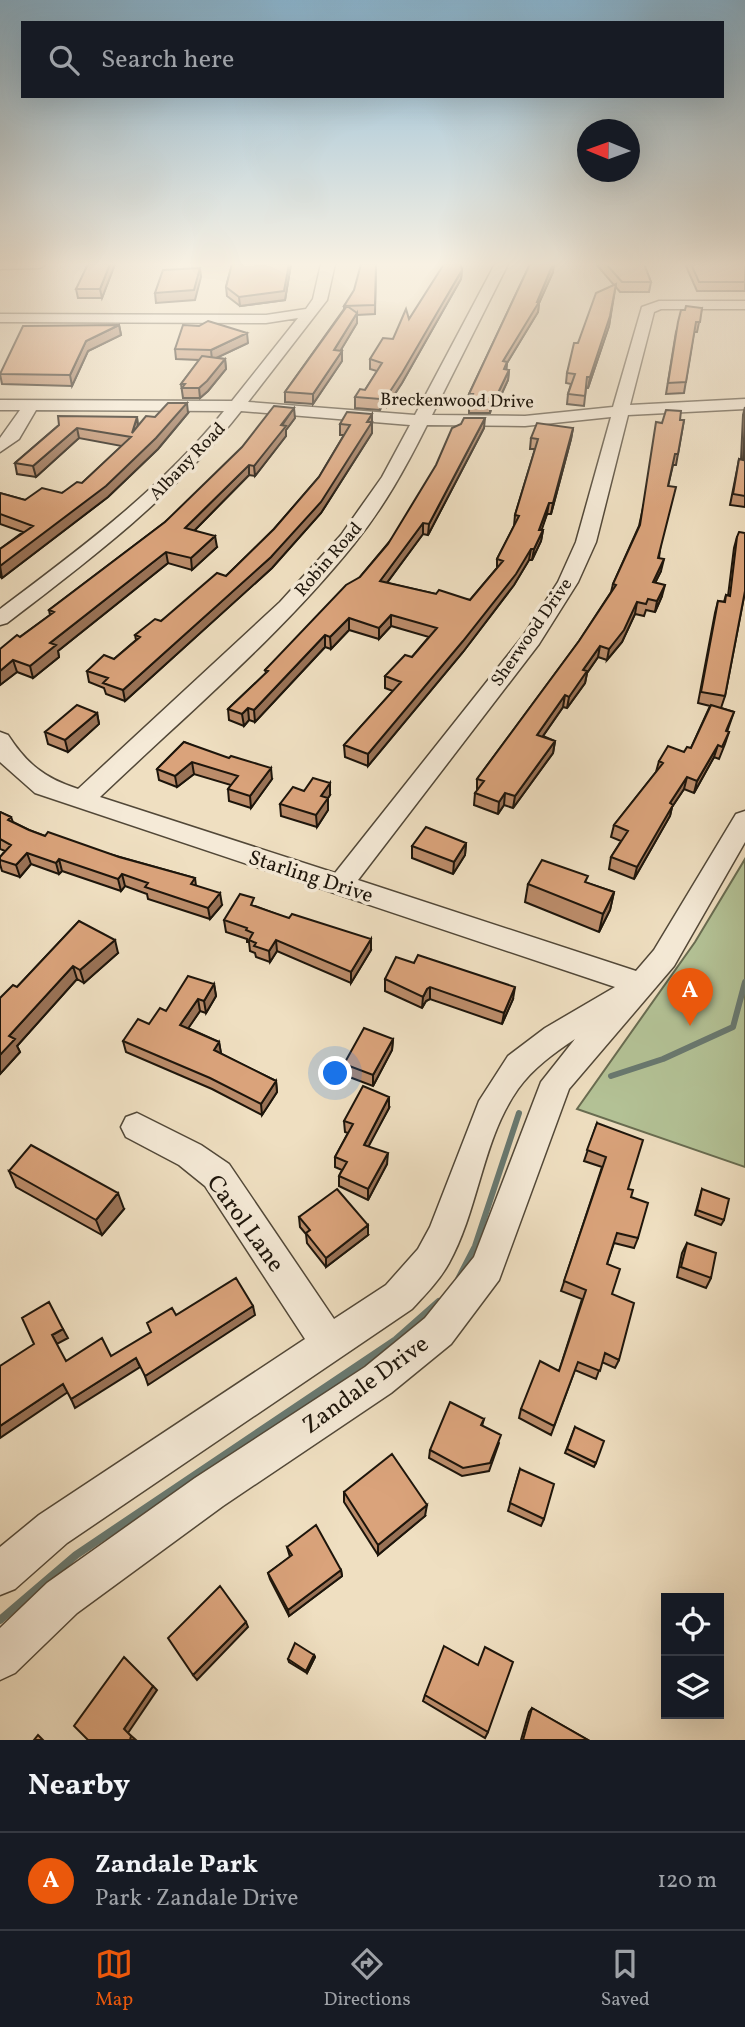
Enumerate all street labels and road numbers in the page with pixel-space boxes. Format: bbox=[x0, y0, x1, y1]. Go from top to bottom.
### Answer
street label: Breckenwood Drive bbox=[380, 388, 534, 415]
street label: Albany Road bbox=[144, 417, 232, 507]
street label: Robin Road bbox=[290, 517, 369, 603]
street label: Sherwood Drive bbox=[485, 574, 579, 692]
street label: Starling Drive bbox=[244, 844, 377, 911]
street label: Carol Lane bbox=[197, 1168, 291, 1280]
street label: Zandale Drive bbox=[296, 1328, 436, 1443]

